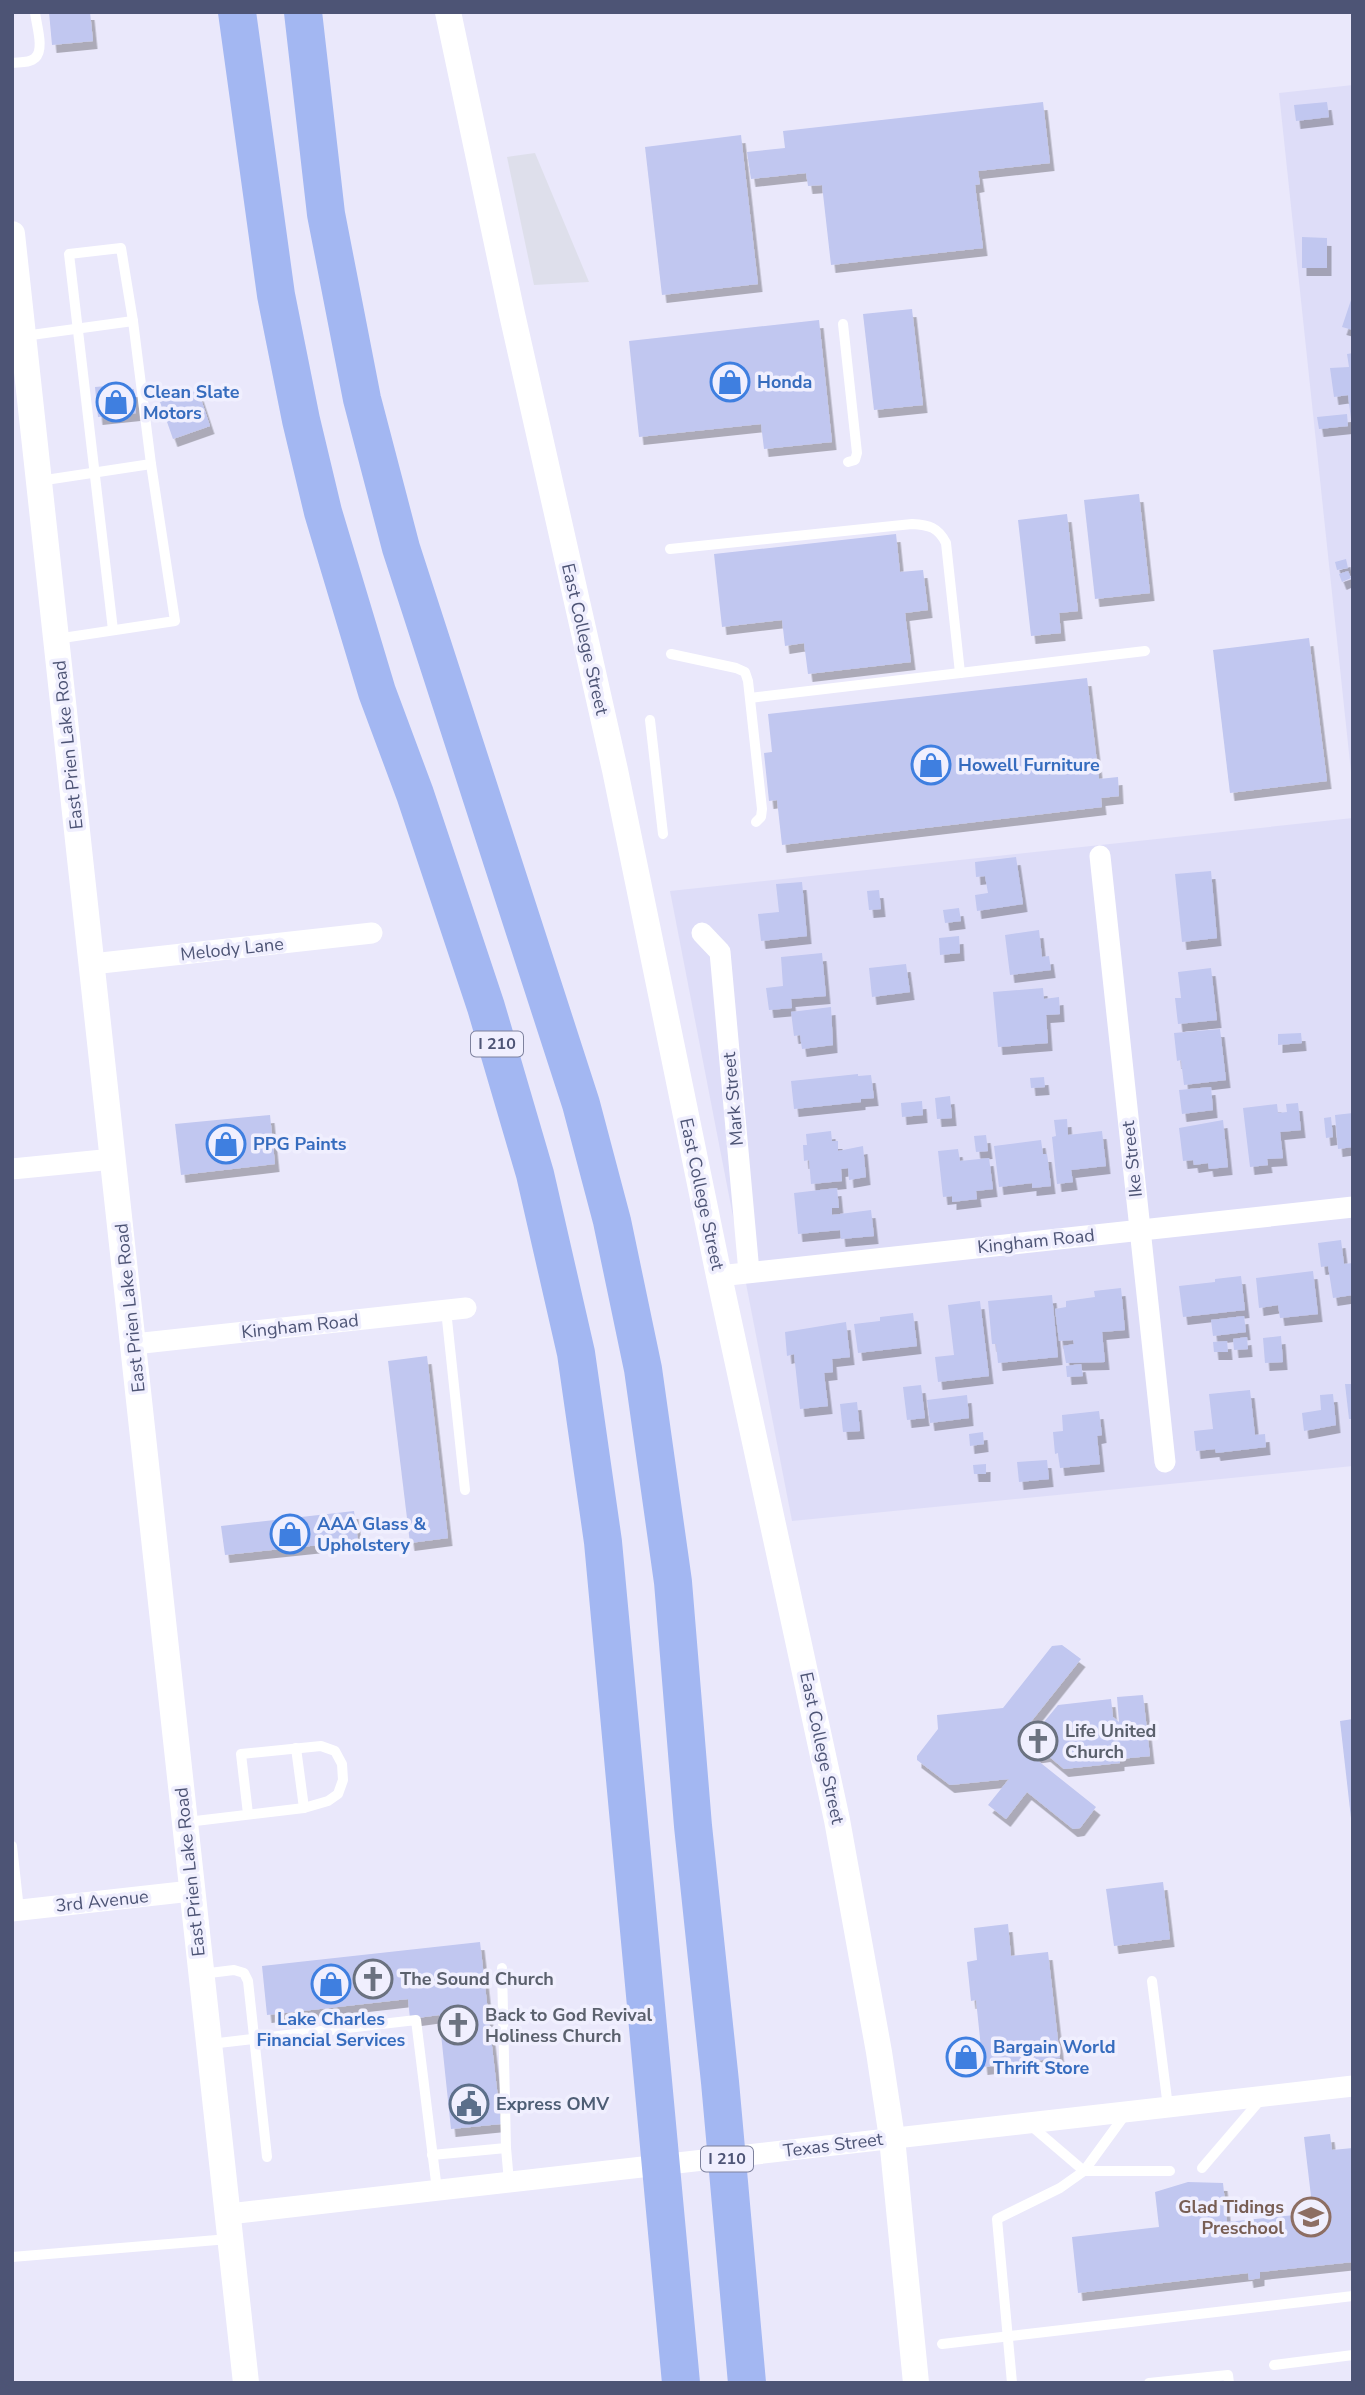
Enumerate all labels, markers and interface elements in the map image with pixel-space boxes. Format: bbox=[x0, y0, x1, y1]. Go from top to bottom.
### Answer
shop icon: Honda bbox=[709, 361, 751, 403]
place label: Honda bbox=[757, 370, 812, 394]
place label: Clean Slate Motors bbox=[143, 380, 240, 425]
shop icon: Clean Slate Motors bbox=[95, 381, 137, 423]
street label: East College Street bbox=[556, 561, 614, 718]
street label: East Prien Lake Road bbox=[47, 659, 89, 831]
shop icon: Howell Furniture bbox=[910, 744, 952, 786]
place label: Howell Furniture bbox=[958, 753, 1100, 777]
street label: Melody Lane bbox=[179, 932, 285, 966]
road number: I 210 bbox=[471, 1032, 523, 1056]
street label: Mark Street bbox=[717, 1050, 749, 1147]
street label: East College Street bbox=[674, 1116, 730, 1273]
street label: Ike Street bbox=[1116, 1119, 1148, 1198]
shop icon: PPG Paints bbox=[205, 1123, 247, 1165]
place label: PPG Paints bbox=[253, 1132, 347, 1156]
street label: East Prien Lake Road bbox=[109, 1222, 151, 1394]
street label: Kingham Road bbox=[976, 1223, 1096, 1259]
street label: Kingham Road bbox=[240, 1308, 360, 1344]
place label: AAA Glass & Upholstery bbox=[317, 1512, 427, 1557]
shop icon: AAA Glass & Upholstery bbox=[269, 1513, 311, 1555]
street label: East College Street bbox=[794, 1670, 850, 1827]
place label: Life United Church bbox=[1065, 1719, 1156, 1764]
church icon: Life United Church bbox=[1017, 1720, 1059, 1762]
street label: East Prien Lake Road bbox=[169, 1786, 211, 1958]
street label: 3rd Avenue bbox=[54, 1884, 150, 1918]
church icon: The Sound Church bbox=[352, 1958, 394, 2000]
shop icon: Lake Charles Financial Services bbox=[310, 1963, 352, 2005]
place label: The Sound Church bbox=[400, 1967, 554, 1991]
place label: Back to God Revival Holiness Church bbox=[485, 2003, 653, 2048]
church icon: Back to God Revival Holiness Church bbox=[437, 2004, 479, 2046]
place label: Lake Charles Financial Services bbox=[257, 2007, 406, 2052]
place label: Bargain World Thrift Store bbox=[993, 2035, 1116, 2080]
shop icon: Bargain World Thrift Store bbox=[945, 2036, 987, 2078]
public building icon: Express OMV bbox=[448, 2083, 490, 2125]
place label: Express OMV bbox=[496, 2092, 610, 2116]
street label: Texas Street bbox=[782, 2127, 885, 2163]
road number: I 210 bbox=[701, 2146, 753, 2172]
place label: Glad Tidings Preschool bbox=[1178, 2195, 1284, 2240]
school or university icon: Glad Tidings Preschool bbox=[1290, 2196, 1332, 2238]

